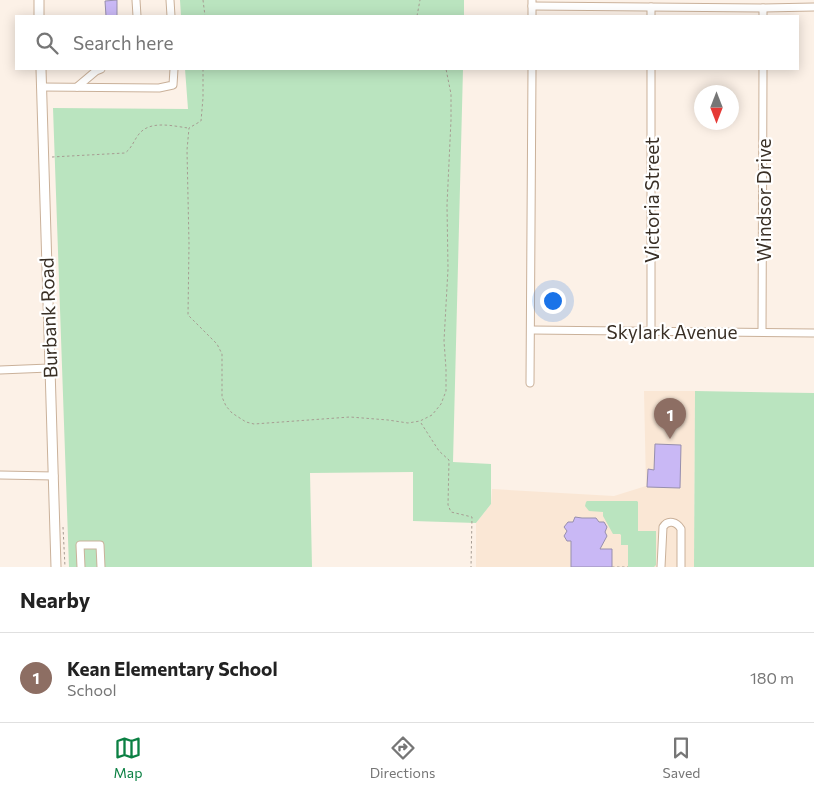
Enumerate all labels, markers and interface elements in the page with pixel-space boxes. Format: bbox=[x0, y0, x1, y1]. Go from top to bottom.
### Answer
search box bbox=[15, 15, 799, 70]
icon: search bbox=[33, 29, 61, 57]
text: Search here bbox=[73, 31, 173, 54]
north arrow bbox=[694, 85, 739, 130]
street label: Victoria Street bbox=[640, 137, 663, 263]
street label: Windsor Drive bbox=[752, 138, 775, 262]
street label: Burbank Road bbox=[34, 257, 62, 379]
your location bbox=[540, 288, 566, 314]
street label: Skylark Avenue bbox=[607, 320, 737, 343]
pin: 1 bbox=[654, 398, 686, 439]
text: Nearby bbox=[20, 587, 90, 612]
text: Kean Elementary School bbox=[67, 657, 278, 680]
text: 1 bbox=[32, 668, 40, 687]
text: 180 m bbox=[750, 668, 794, 687]
text: School bbox=[67, 680, 117, 699]
tab: Map bbox=[114, 734, 142, 781]
tab: Directions bbox=[370, 734, 435, 781]
tab: Saved bbox=[663, 734, 700, 781]

